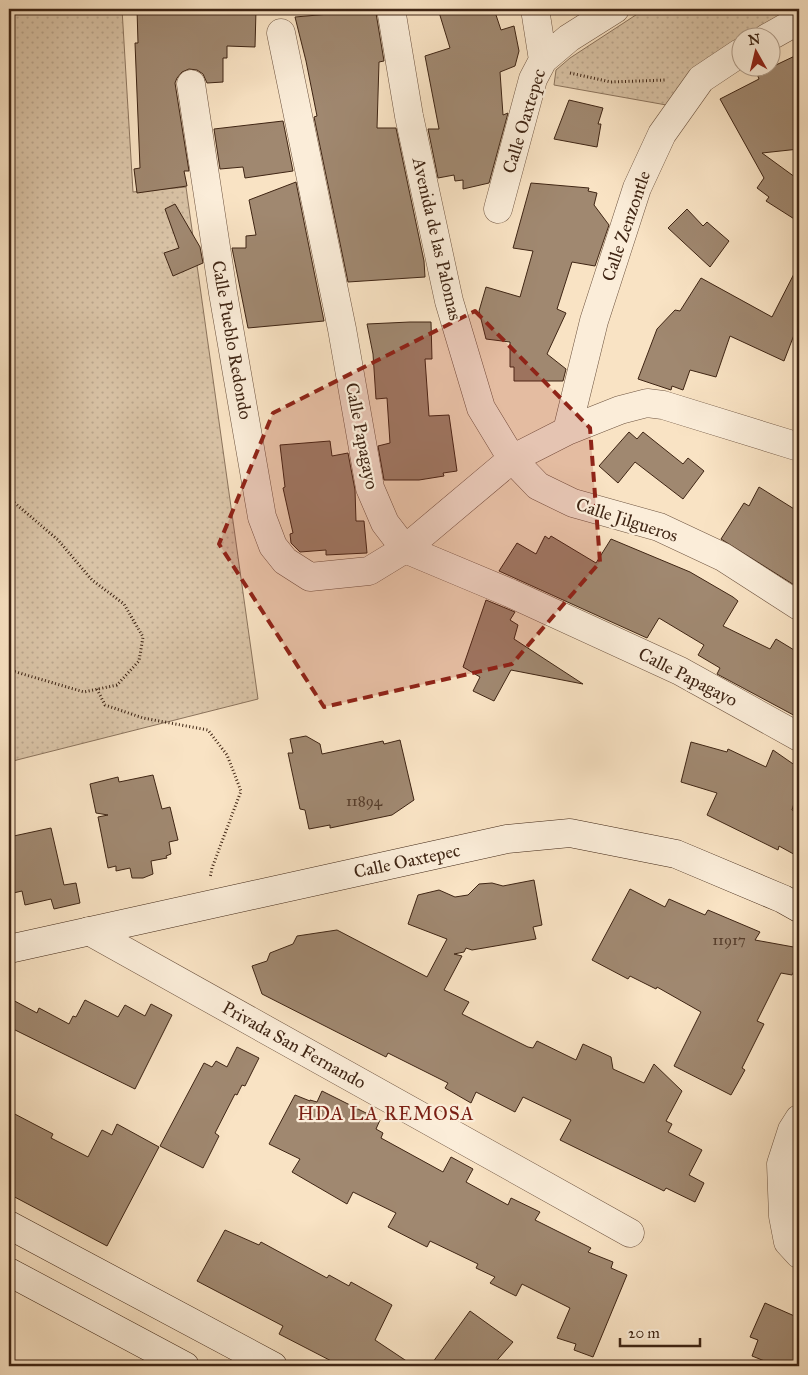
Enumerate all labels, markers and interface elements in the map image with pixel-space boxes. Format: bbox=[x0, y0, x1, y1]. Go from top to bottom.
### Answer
north arrow bbox=[730, 28, 780, 78]
text: N bbox=[747, 30, 761, 49]
street label: Calle Oaxtepec bbox=[498, 66, 550, 176]
street label: Avenida de las Palomas bbox=[407, 154, 466, 323]
street label: Calle Zenzontle bbox=[597, 168, 655, 284]
street label: Calle Pueblo Redondo bbox=[207, 259, 257, 421]
street label: Calle Papagayo bbox=[340, 381, 383, 491]
street label: Calle Jilgueros bbox=[573, 493, 681, 548]
street label: Calle Papagayo bbox=[634, 643, 741, 712]
house number: 11894 bbox=[346, 792, 383, 810]
street label: Calle Oaxtepec bbox=[352, 839, 463, 883]
house number: 11917 bbox=[712, 931, 746, 949]
street label: Privada San Fernando bbox=[218, 996, 370, 1094]
district label: HDA LA REMOSA bbox=[298, 1102, 475, 1125]
scale bar bbox=[620, 1315, 700, 1347]
text: 20 m bbox=[628, 1324, 660, 1342]

